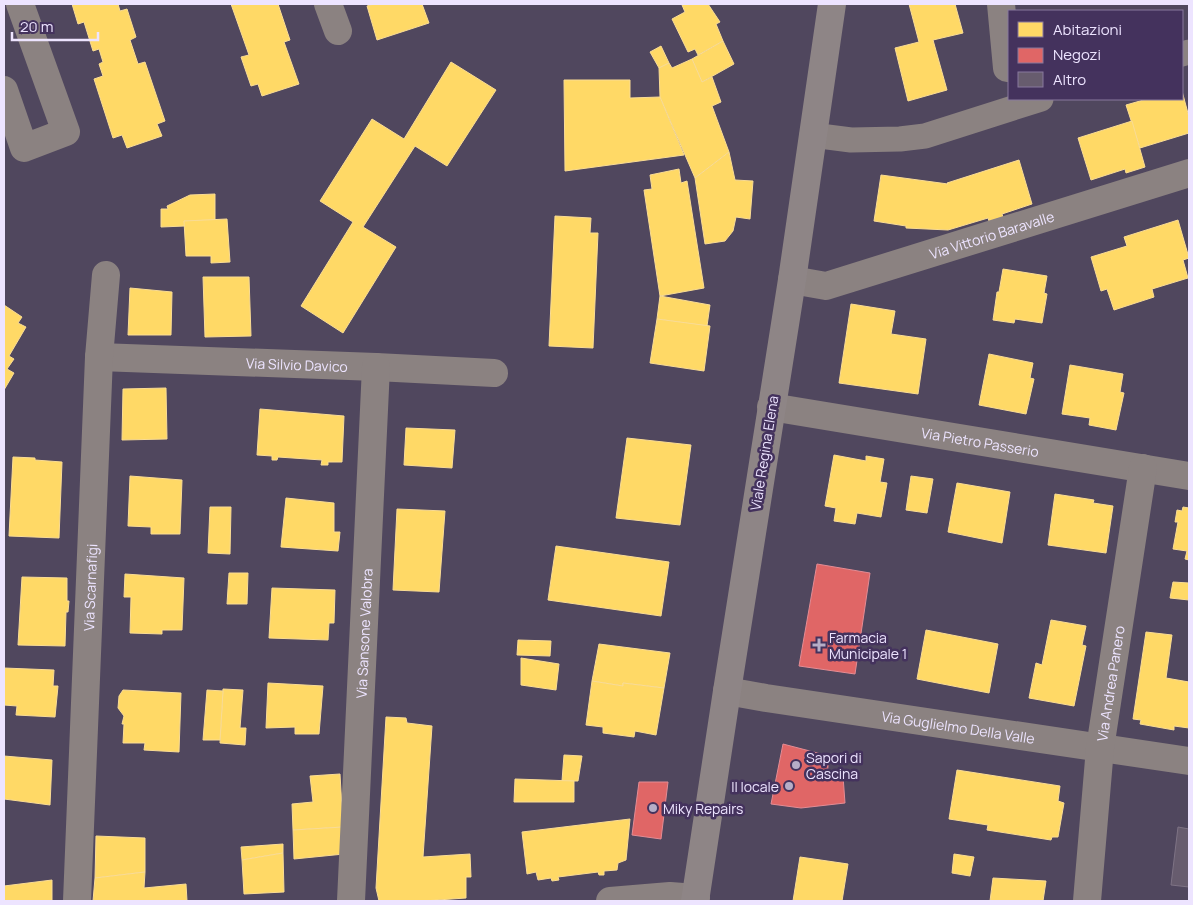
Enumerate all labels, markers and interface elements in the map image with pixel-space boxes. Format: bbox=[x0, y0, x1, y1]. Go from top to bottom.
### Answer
scale bar bbox=[12, 10, 99, 42]
legend bbox=[1008, 10, 1183, 100]
text: 20 m bbox=[20, 16, 53, 37]
text: Abitazioni bbox=[1053, 19, 1122, 40]
text: Negozi bbox=[1053, 44, 1101, 65]
text: Altro bbox=[1053, 69, 1086, 90]
street label: Via Vittorio Baravalle bbox=[927, 206, 1056, 263]
street label: Via Silvio Davico bbox=[246, 353, 348, 375]
street label: Viale Regina Elena bbox=[746, 394, 782, 512]
street label: Via Pietro Passerio bbox=[920, 422, 1040, 461]
street label: Via Scarnafigi bbox=[78, 543, 101, 631]
street label: Via Sansone Valobra bbox=[351, 568, 376, 699]
street label: Via Andrea Panero bbox=[1092, 624, 1128, 742]
place label: Farmacia Municipale 1 bbox=[829, 628, 907, 663]
marker: Farmacia Municipale 1 bbox=[813, 639, 825, 651]
street label: Via Guglielmo Della Valle bbox=[880, 706, 1036, 747]
place label: Sapori di Cascina bbox=[806, 748, 862, 783]
marker: Sapori di Cascina bbox=[790, 759, 802, 771]
place label: Il locale bbox=[731, 777, 779, 796]
marker: Il locale bbox=[783, 780, 795, 792]
place label: Miky Repairs bbox=[663, 799, 743, 818]
marker: Miky Repairs bbox=[647, 802, 659, 814]

